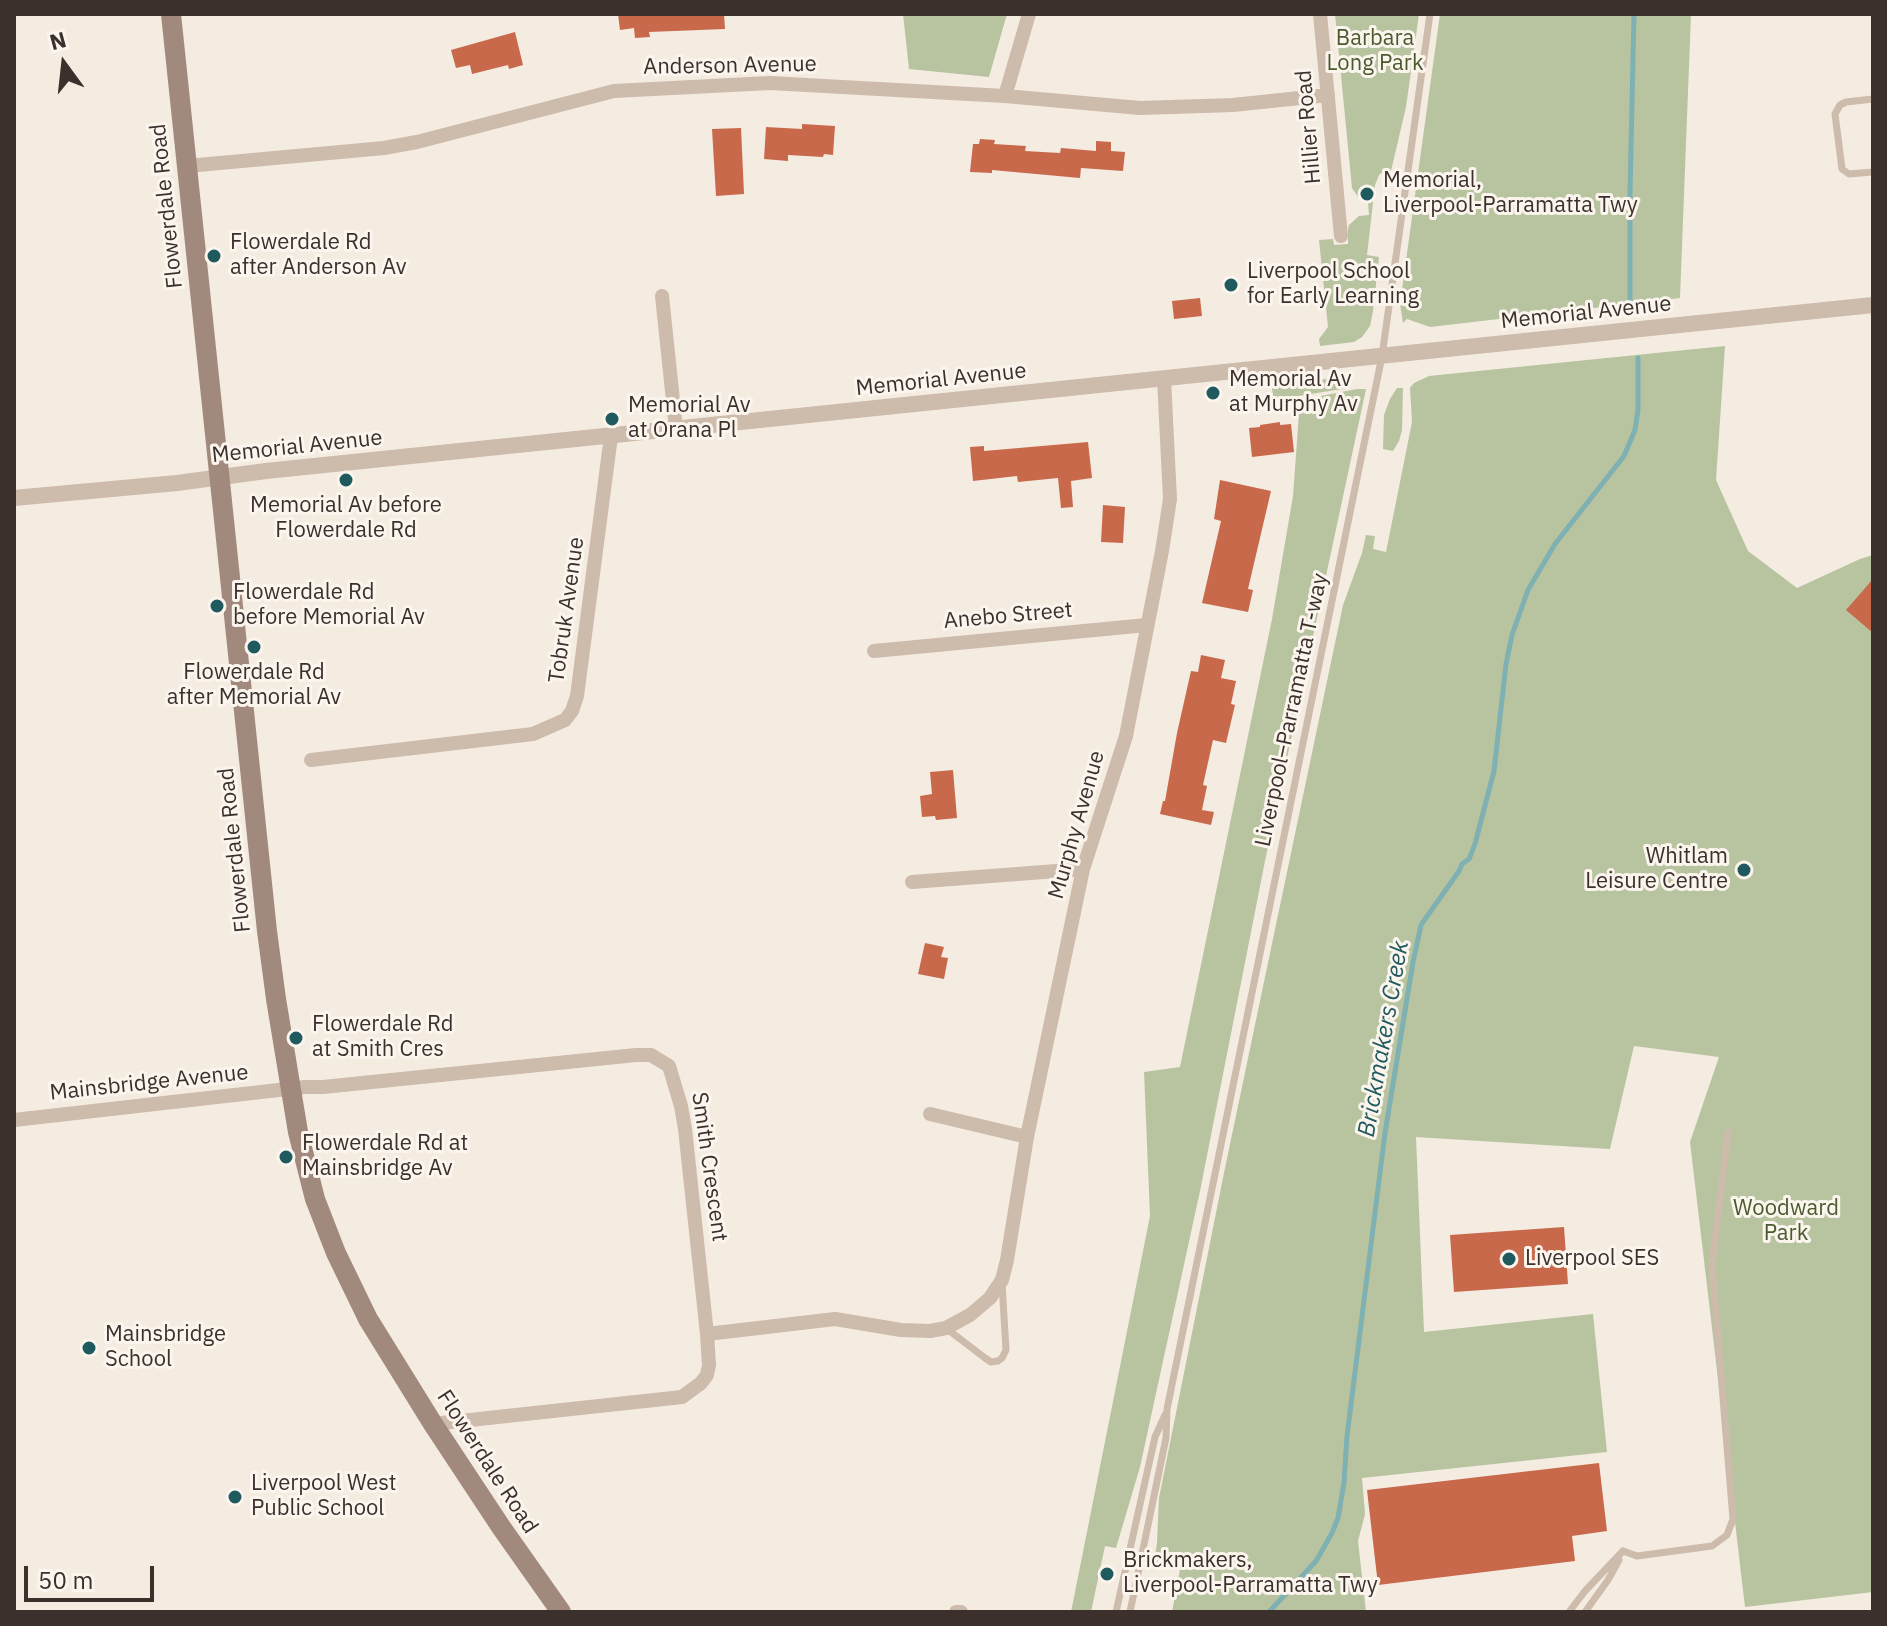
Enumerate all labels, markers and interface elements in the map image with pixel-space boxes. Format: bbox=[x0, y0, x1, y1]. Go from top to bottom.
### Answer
north arrow bbox=[24, 24, 104, 104]
text: N bbox=[46, 24, 69, 56]
park label: Barbara Long Park bbox=[1327, 26, 1423, 78]
street label: Anderson Avenue bbox=[643, 51, 817, 81]
street label: Hillier Road bbox=[1291, 69, 1327, 185]
street label: Flowerdale Road bbox=[145, 122, 189, 290]
place label: Memorial, Liverpool-Parramatta Twy bbox=[1383, 168, 1638, 220]
marker: Memorial, Liverpool-Parramatta Twy bbox=[1358, 185, 1376, 203]
place label: Flowerdale Rd after Anderson Av bbox=[230, 230, 407, 282]
marker: Flowerdale Rd after Anderson Av bbox=[205, 247, 223, 265]
place label: Liverpool School for Early Learning bbox=[1247, 259, 1419, 310]
marker: Liverpool School for Early Learning bbox=[1222, 276, 1240, 294]
street label: Memorial Avenue bbox=[1499, 291, 1673, 335]
street label: Memorial Avenue bbox=[854, 358, 1028, 402]
place label: Memorial Av at Murphy Av bbox=[1229, 367, 1358, 418]
marker: Memorial Av at Murphy Av bbox=[1204, 384, 1222, 402]
place label: Memorial Av at Orana Pl bbox=[628, 393, 750, 444]
marker: Memorial Av at Orana Pl bbox=[603, 410, 621, 428]
street label: Memorial Avenue bbox=[210, 425, 384, 469]
marker: Memorial Av before Flowerdale Rd bbox=[337, 471, 355, 489]
place label: Memorial Av before Flowerdale Rd bbox=[250, 493, 442, 544]
street label: Tobruk Avenue bbox=[544, 535, 590, 685]
street label: Liverpool–Parramatta T-way bbox=[1250, 571, 1334, 849]
place label: Flowerdale Rd before Memorial Av bbox=[233, 580, 425, 632]
marker: Flowerdale Rd before Memorial Av bbox=[208, 597, 226, 615]
street label: Anebo Street bbox=[942, 597, 1074, 635]
marker: Flowerdale Rd after Memorial Av bbox=[245, 638, 263, 656]
place label: Flowerdale Rd after Memorial Av bbox=[167, 660, 341, 712]
street label: Murphy Avenue bbox=[1043, 748, 1111, 902]
street label: Flowerdale Road bbox=[213, 766, 257, 934]
place label: Whitlam Leisure Centre bbox=[1585, 844, 1728, 896]
marker: Whitlam Leisure Centre bbox=[1735, 861, 1753, 879]
water label: Brickmakers Creek bbox=[1353, 939, 1415, 1139]
place label: Flowerdale Rd at Smith Cres bbox=[312, 1012, 454, 1064]
marker: Flowerdale Rd at Smith Cres bbox=[287, 1029, 305, 1047]
street label: Mainsbridge Avenue bbox=[48, 1059, 250, 1107]
street label: Smith Crescent bbox=[685, 1091, 733, 1243]
place label: Flowerdale Rd at Mainsbridge Av bbox=[302, 1131, 468, 1182]
marker: Flowerdale Rd at Mainsbridge Av bbox=[277, 1148, 295, 1166]
park label: Woodward Park bbox=[1733, 1196, 1839, 1248]
place label: Liverpool SES bbox=[1525, 1246, 1659, 1272]
marker: Liverpool SES bbox=[1500, 1250, 1518, 1268]
place label: Mainsbridge School bbox=[105, 1322, 226, 1374]
marker: Mainsbridge School bbox=[80, 1339, 98, 1357]
street label: Flowerdale Road bbox=[431, 1385, 543, 1539]
place label: Liverpool West Public School bbox=[251, 1471, 397, 1522]
marker: Liverpool West Public School bbox=[226, 1488, 244, 1506]
place label: Brickmakers, Liverpool-Parramatta Twy bbox=[1123, 1548, 1378, 1600]
scale bar bbox=[28, 1550, 158, 1600]
text: 50 m bbox=[38, 1564, 93, 1596]
marker: Brickmakers, Liverpool-Parramatta Twy bbox=[1098, 1565, 1116, 1583]

